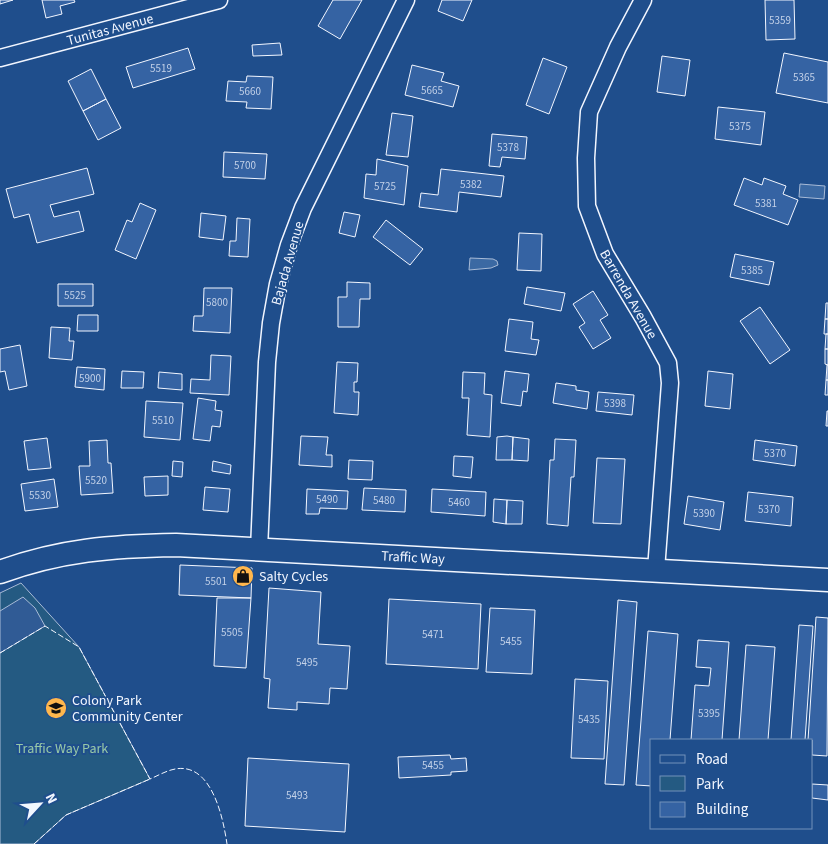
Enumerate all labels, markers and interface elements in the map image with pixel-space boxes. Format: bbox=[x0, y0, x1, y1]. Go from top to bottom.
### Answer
street label: Tunitas Avenue bbox=[65, 9, 156, 51]
house number: 5359 bbox=[769, 13, 791, 28]
house number: 5519 bbox=[150, 61, 172, 76]
house number: 5365 bbox=[793, 70, 815, 85]
house number: 5665 bbox=[421, 83, 443, 98]
house number: 5660 bbox=[239, 84, 261, 99]
house number: 5375 bbox=[729, 119, 751, 134]
house number: 5378 bbox=[497, 140, 519, 155]
house number: 5700 bbox=[234, 158, 256, 173]
house number: 5382 bbox=[460, 177, 482, 192]
house number: 5725 bbox=[374, 179, 396, 194]
house number: 5381 bbox=[755, 196, 777, 211]
street label: Bajada Avenue bbox=[266, 219, 310, 308]
street label: Barrenda Avenue bbox=[594, 246, 662, 343]
house number: 5385 bbox=[741, 263, 763, 278]
house number: 5525 bbox=[64, 288, 86, 303]
house number: 5800 bbox=[206, 295, 228, 310]
house number: 5900 bbox=[79, 371, 101, 386]
house number: 5398 bbox=[604, 396, 626, 411]
house number: 5510 bbox=[152, 413, 174, 428]
house number: 5370 bbox=[764, 446, 786, 461]
house number: 5520 bbox=[85, 473, 107, 488]
house number: 5530 bbox=[29, 488, 51, 503]
house number: 5490 bbox=[316, 492, 338, 507]
house number: 5480 bbox=[373, 493, 395, 508]
house number: 5460 bbox=[448, 495, 470, 510]
house number: 5370 bbox=[758, 502, 780, 517]
house number: 5390 bbox=[693, 506, 715, 521]
street label: Traffic Way bbox=[381, 546, 446, 570]
shop icon: Salty Cycles bbox=[231, 564, 255, 588]
place label: Salty Cycles bbox=[259, 567, 328, 587]
house number: 5501 bbox=[205, 574, 227, 589]
house number: 5505 bbox=[221, 625, 243, 640]
house number: 5471 bbox=[422, 627, 444, 642]
house number: 5455 bbox=[500, 634, 522, 649]
house number: 5495 bbox=[296, 655, 318, 670]
place label: Colony Park Community Center bbox=[72, 691, 183, 727]
school or university icon: Colony Park Community Center bbox=[44, 696, 68, 720]
house number: 5395 bbox=[698, 706, 720, 721]
house number: 5435 bbox=[578, 712, 600, 727]
park label: Traffic Way Park bbox=[16, 739, 108, 759]
legend bbox=[650, 739, 813, 829]
text: Road bbox=[696, 749, 728, 770]
house number: 5455 bbox=[422, 758, 444, 773]
text: Park bbox=[696, 774, 725, 795]
north arrow bbox=[15, 779, 65, 829]
house number: 5493 bbox=[286, 788, 308, 803]
text: N bbox=[40, 790, 62, 807]
text: Building bbox=[696, 799, 749, 820]

